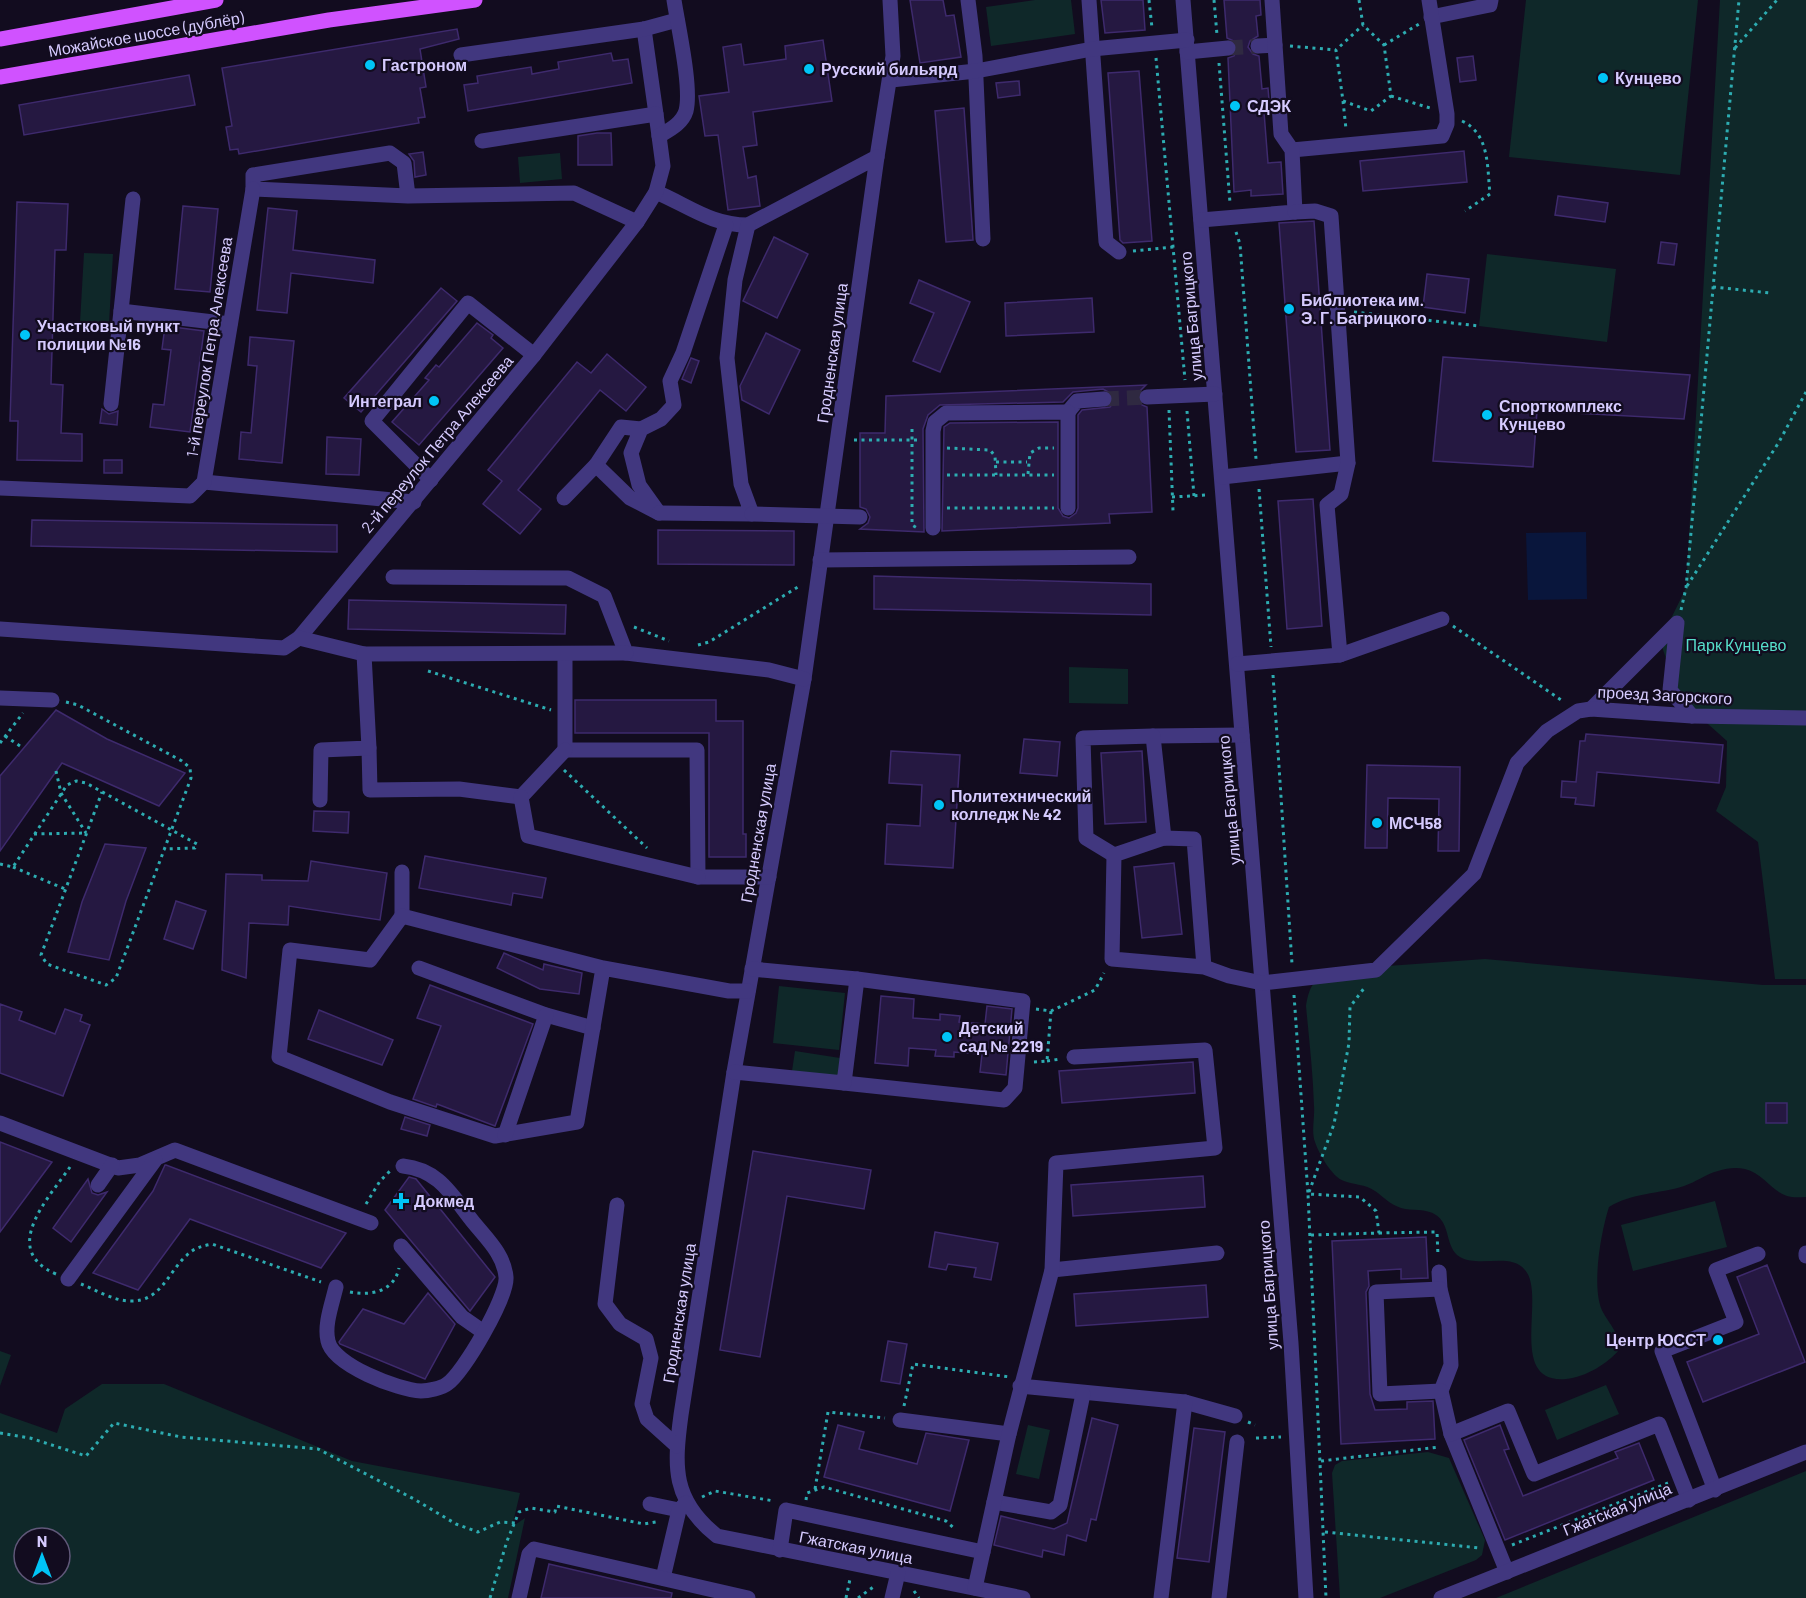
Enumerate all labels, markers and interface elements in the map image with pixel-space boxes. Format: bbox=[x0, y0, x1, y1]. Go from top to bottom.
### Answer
street label: Можайское шоссе (дублёр) bbox=[47, 7, 246, 60]
place label: Гастроном bbox=[382, 55, 467, 74]
marker: Гастроном bbox=[363, 58, 377, 72]
place label: Русский бильярд bbox=[821, 59, 957, 78]
marker: Русский бильярд bbox=[802, 62, 816, 76]
place label: Кунцево bbox=[1615, 68, 1682, 87]
marker: Кунцево bbox=[1596, 71, 1610, 85]
place label: СДЭК bbox=[1247, 96, 1291, 115]
marker: СДЭК bbox=[1228, 99, 1242, 113]
street label: 1-й переулок Петра Алексеева bbox=[182, 235, 235, 458]
street label: улица Багрицкого bbox=[1175, 250, 1206, 382]
street label: Гродненская улица bbox=[812, 282, 851, 424]
place label: Библиотека им. Э. Г. Багрицкого bbox=[1301, 290, 1427, 327]
marker: Библиотека им. Э. Г. Багрицкого bbox=[1282, 302, 1296, 316]
place label: Участковый пункт полиции №16 bbox=[37, 316, 180, 353]
marker: Участковый пункт полиции №16 bbox=[18, 328, 32, 342]
street label: 2-й переулок Петра Алексеева bbox=[357, 351, 517, 536]
place label: Интеграл bbox=[349, 391, 422, 410]
marker: Интеграл bbox=[427, 394, 441, 408]
place label: Спорткомплекс Кунцево bbox=[1499, 396, 1622, 433]
marker: Спорткомплекс Кунцево bbox=[1480, 408, 1494, 422]
park label: Парк Кунцево bbox=[1686, 635, 1786, 654]
street label: проезд Загорского bbox=[1597, 681, 1733, 708]
street label: улица Багрицкого bbox=[1213, 734, 1244, 866]
street label: Гродненская улица bbox=[736, 762, 779, 904]
place label: Политехнический колледж № 42 bbox=[951, 786, 1091, 823]
marker: Политехнический колледж № 42 bbox=[932, 798, 946, 812]
place label: МСЧ58 bbox=[1389, 813, 1442, 832]
marker: МСЧ58 bbox=[1370, 816, 1384, 830]
place label: Детский сад № 2219 bbox=[959, 1018, 1043, 1055]
marker: Детский сад № 2219 bbox=[940, 1030, 954, 1044]
place label: Докмед bbox=[414, 1191, 474, 1210]
marker: Докмед bbox=[392, 1192, 410, 1210]
street label: улица Багрицкого bbox=[1253, 1219, 1282, 1350]
street label: Гродненская улица bbox=[658, 1242, 699, 1384]
place label: Центр ЮССТ bbox=[1606, 1330, 1706, 1349]
marker: Центр ЮССТ bbox=[1711, 1333, 1725, 1347]
street label: Гжатская улица bbox=[1560, 1478, 1674, 1539]
north arrow bbox=[12, 1526, 72, 1586]
street label: Гжатская улица bbox=[798, 1526, 915, 1567]
text: N bbox=[37, 1531, 47, 1550]

